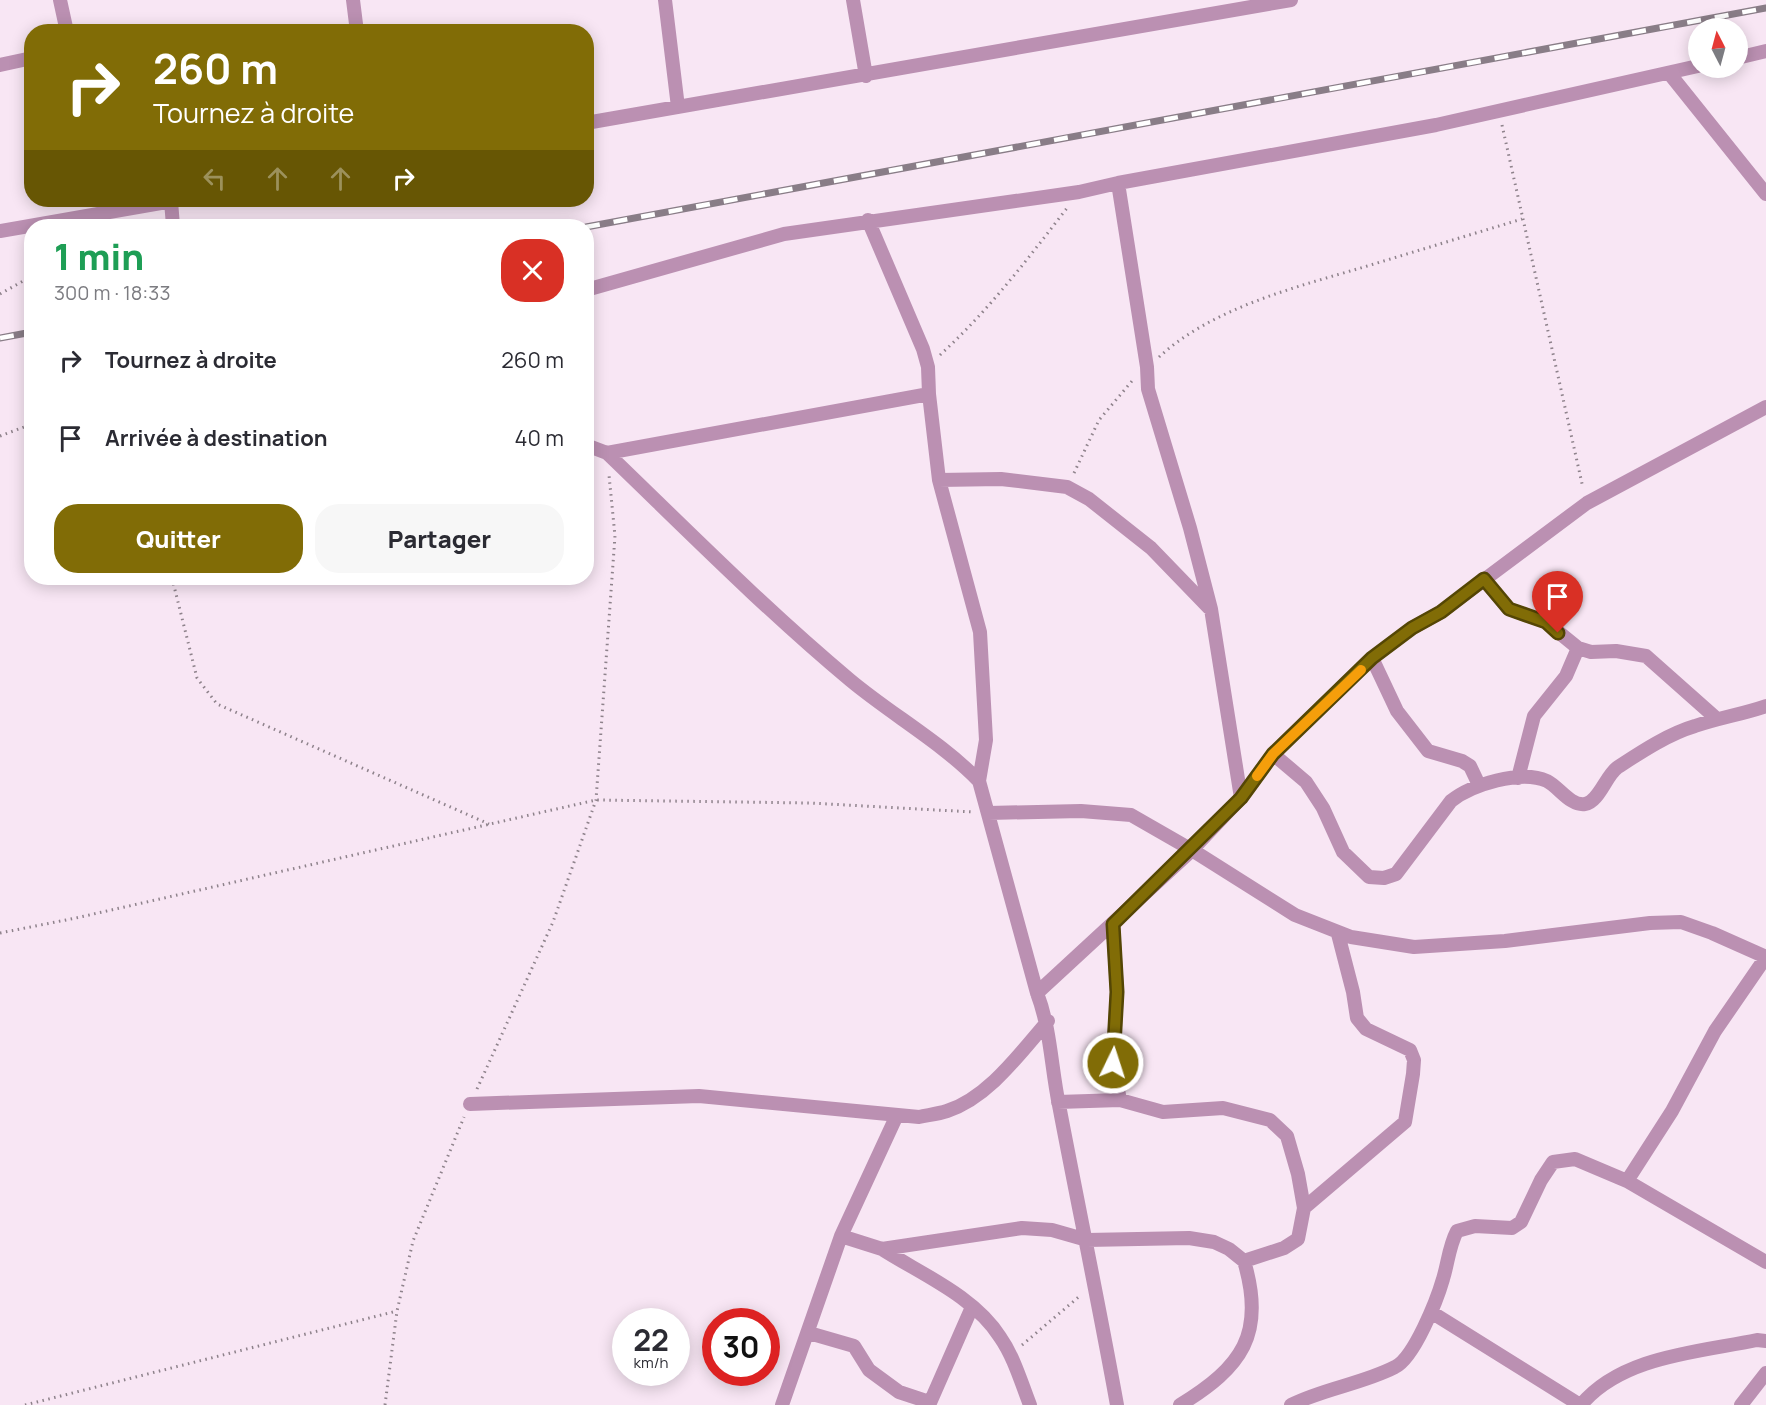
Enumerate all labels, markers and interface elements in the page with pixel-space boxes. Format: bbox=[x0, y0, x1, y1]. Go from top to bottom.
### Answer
north arrow bbox=[1688, 18, 1748, 78]
map controls bbox=[1688, 18, 1748, 78]
text: 260 m bbox=[153, 39, 278, 97]
icon: right bbox=[54, 48, 132, 126]
text: Tournez à droite bbox=[153, 94, 354, 131]
icon: left bbox=[198, 162, 231, 195]
icon: ahead bbox=[261, 162, 294, 195]
icon: ahead bbox=[324, 162, 357, 195]
icon: right bbox=[387, 162, 420, 195]
text: 1 min bbox=[54, 232, 144, 281]
button: close bbox=[501, 239, 564, 302]
text: 300 m · 18:33 bbox=[54, 279, 170, 306]
icon: right bbox=[54, 344, 87, 377]
text: Tournez à droite bbox=[105, 345, 277, 375]
text: 260 m bbox=[501, 345, 564, 375]
icon: arrive bbox=[54, 422, 87, 455]
text: Arrivée à destination bbox=[105, 423, 328, 453]
text: 40 m bbox=[515, 423, 564, 453]
button: Quitter bbox=[54, 504, 303, 573]
button: Partager bbox=[315, 504, 564, 573]
pin bbox=[1532, 571, 1583, 633]
icon: arrive bbox=[1541, 580, 1574, 613]
position arrow bbox=[1081, 1031, 1145, 1095]
speed limit sign: 30 bbox=[702, 1308, 780, 1386]
text: 22 bbox=[633, 1319, 669, 1360]
text: km/h bbox=[634, 1352, 668, 1373]

